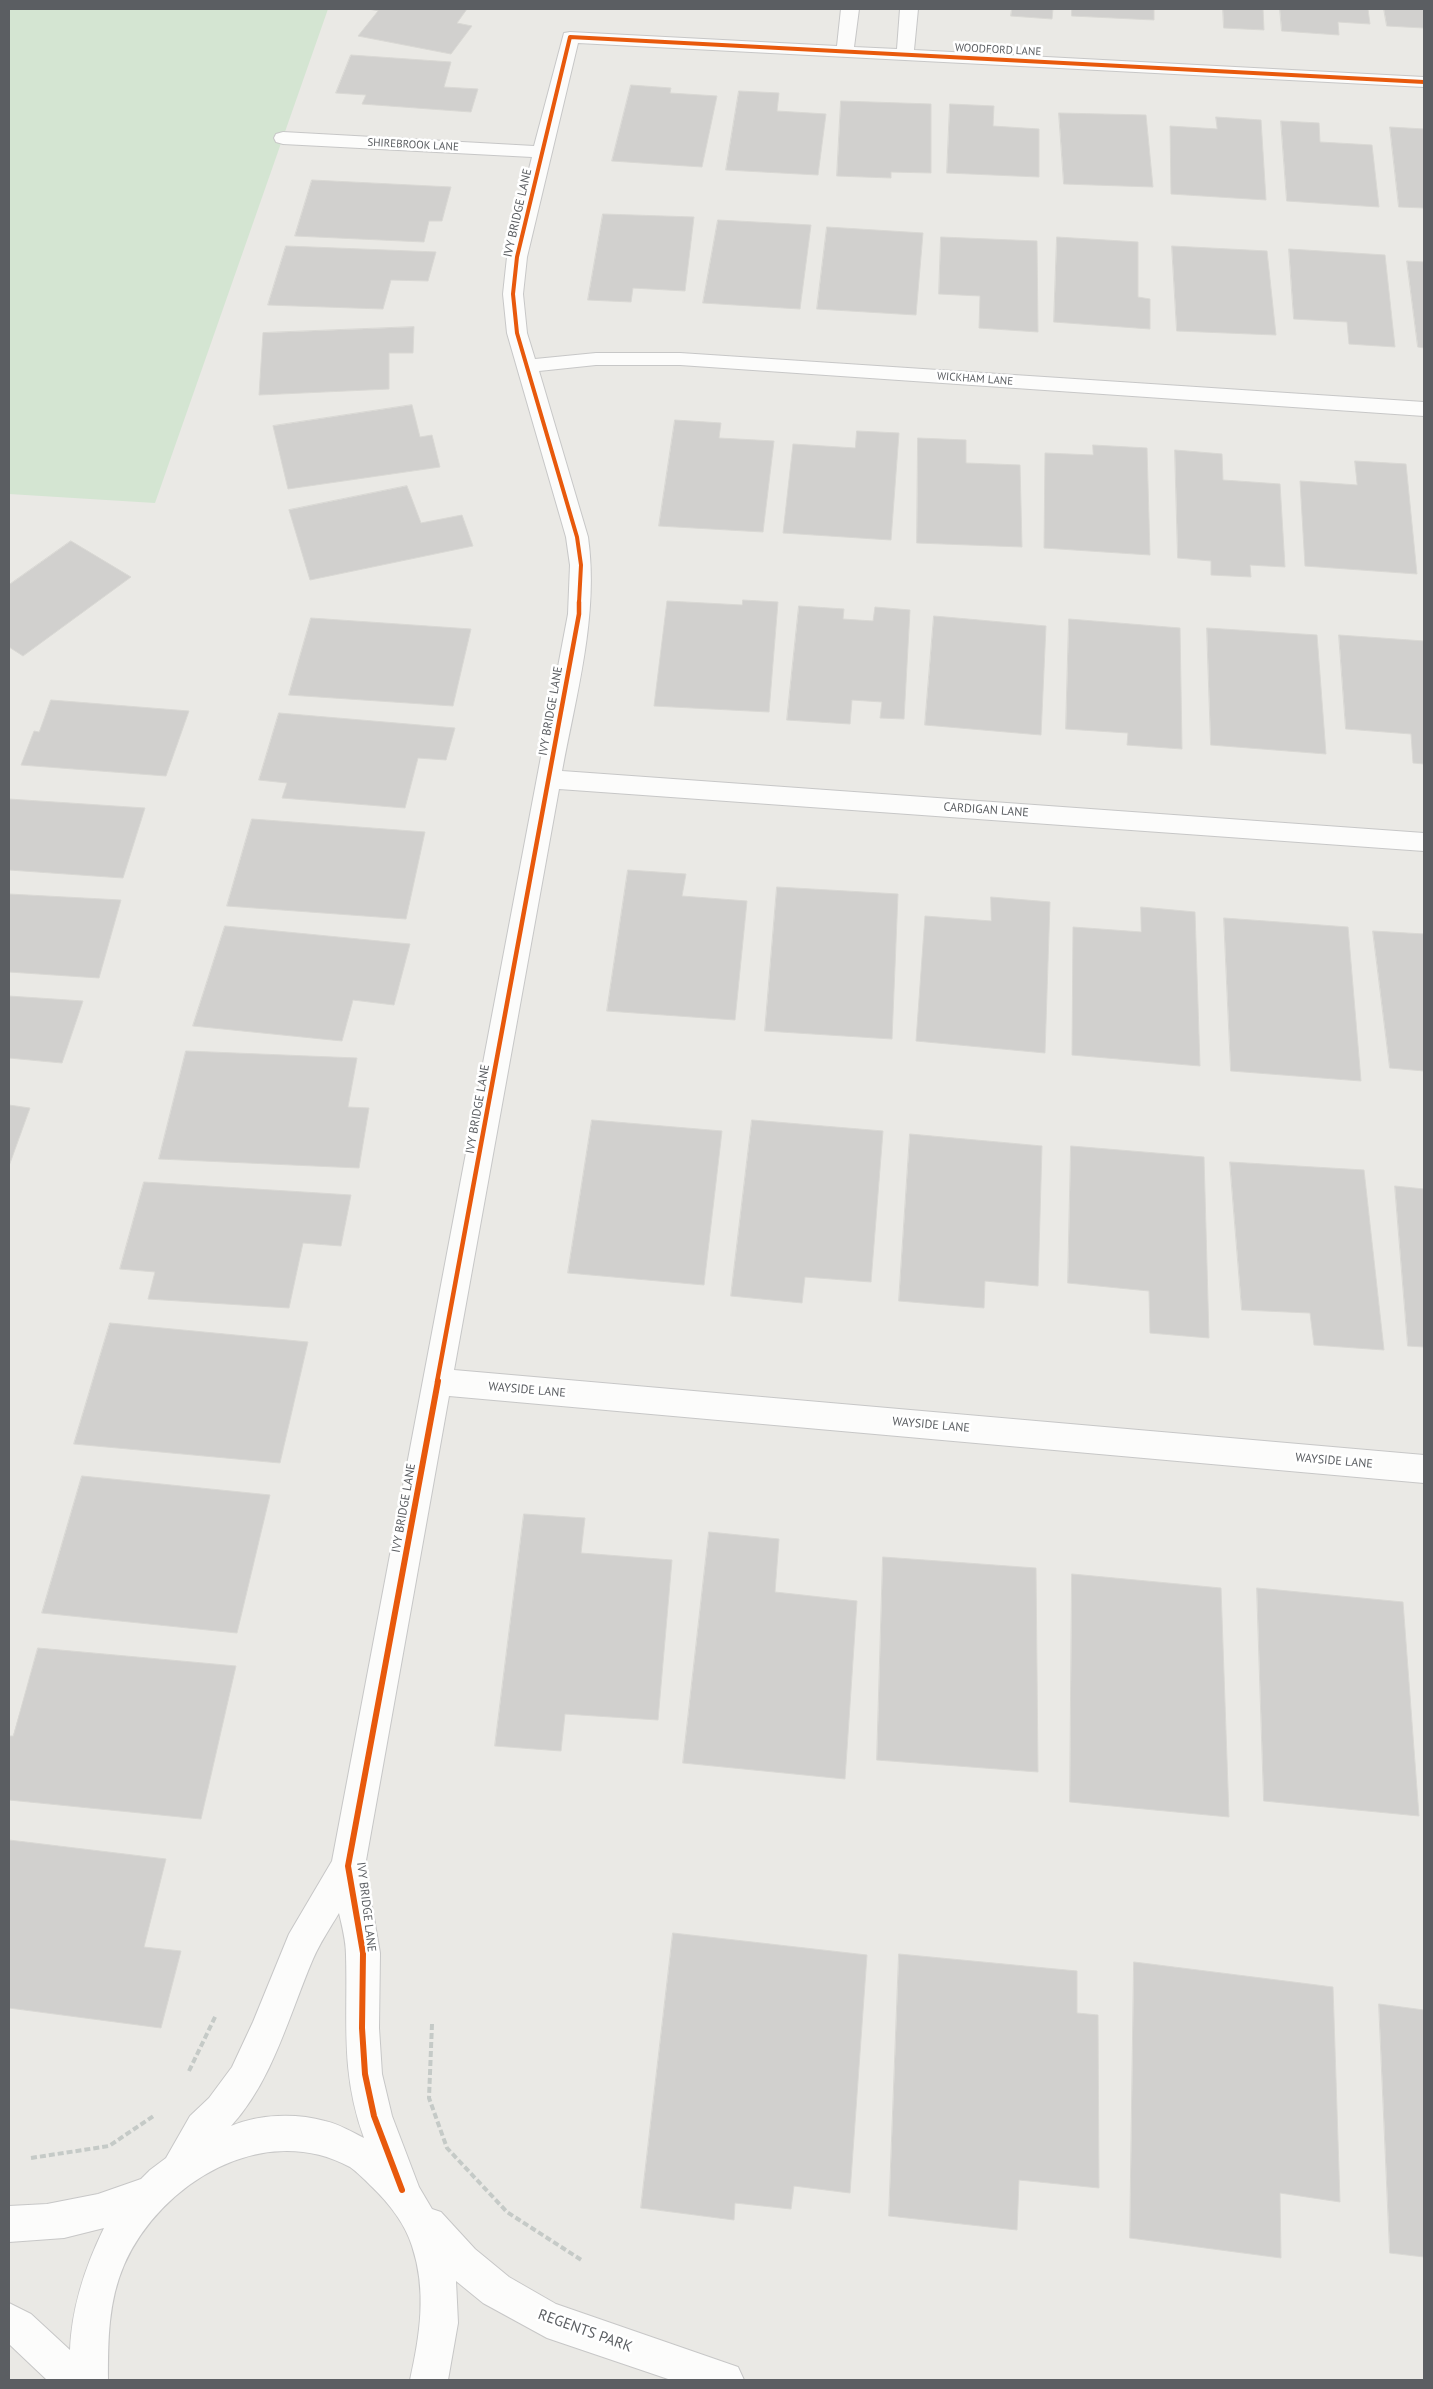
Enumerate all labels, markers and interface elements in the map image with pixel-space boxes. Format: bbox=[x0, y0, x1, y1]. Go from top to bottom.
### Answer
street label: WOODFORD LANE bbox=[954, 41, 1042, 59]
street label: SHIREBROOK LANE bbox=[367, 136, 459, 154]
street label: IVY BRIDGE LANE bbox=[501, 167, 535, 259]
street label: WICKHAM LANE bbox=[937, 370, 1013, 388]
street label: IVY BRIDGE LANE bbox=[536, 665, 566, 757]
street label: CARDIGAN LANE bbox=[943, 800, 1029, 820]
street label: IVY BRIDGE LANE bbox=[463, 1063, 493, 1155]
street label: WAYSIDE LANE bbox=[488, 1379, 566, 1401]
street label: WAYSIDE LANE bbox=[892, 1414, 970, 1436]
street label: WAYSIDE LANE bbox=[1295, 1450, 1373, 1472]
street label: IVY BRIDGE LANE bbox=[389, 1462, 419, 1554]
street label: IVY BRIDGE LANE bbox=[353, 1861, 379, 1953]
street label: REGENTS PARK bbox=[535, 2306, 635, 2356]

